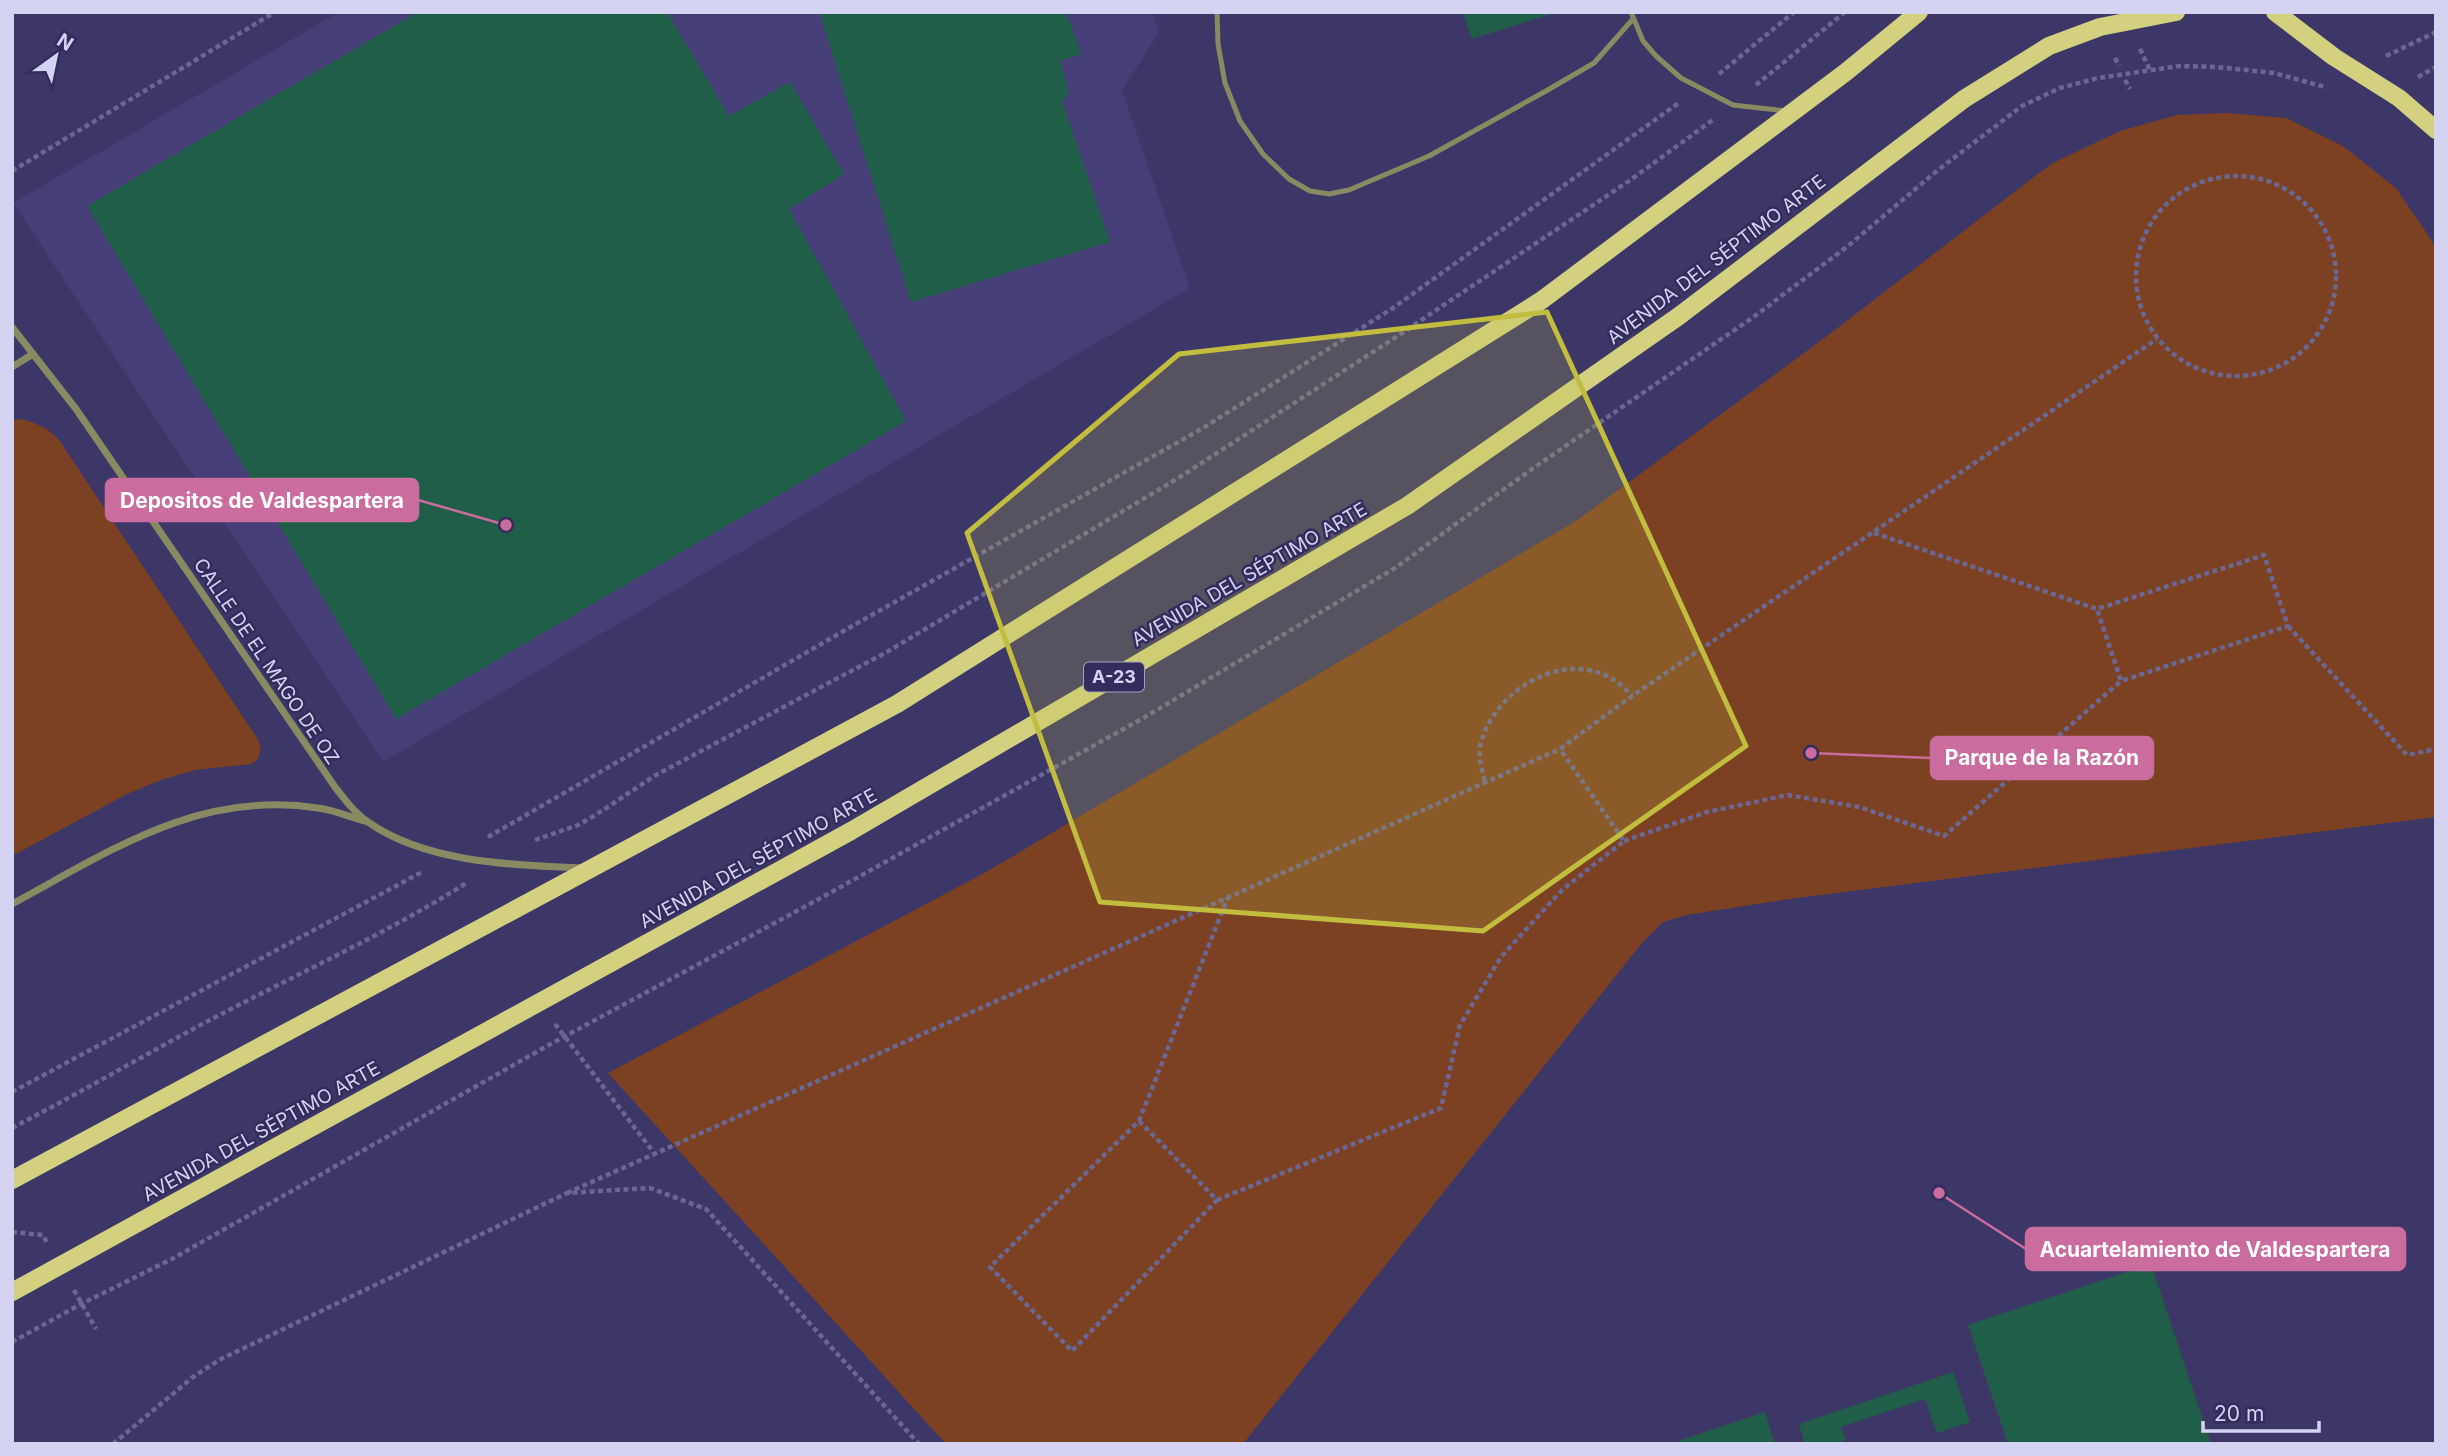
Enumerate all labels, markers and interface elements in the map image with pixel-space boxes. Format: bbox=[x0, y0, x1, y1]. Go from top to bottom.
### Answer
north arrow bbox=[21, 21, 91, 91]
text: N bbox=[53, 29, 77, 56]
street label: AVENIDA DEL SÉPTIMO ARTE bbox=[1602, 169, 1830, 349]
callout: Depositos de Valdespartera bbox=[106, 479, 418, 521]
text: Depositos de Valdespartera bbox=[120, 488, 404, 513]
street label: AVENIDA DEL SÉPTIMO ARTE bbox=[1127, 497, 1371, 651]
street label: CALLE DE EL MAGO DE OZ bbox=[189, 554, 344, 769]
road number: A-23 bbox=[1084, 662, 1144, 692]
callout: Parque de la Razón bbox=[1931, 737, 2153, 779]
text: Parque de la Razón bbox=[1945, 745, 2139, 770]
street label: AVENIDA DEL SÉPTIMO ARTE bbox=[635, 783, 881, 933]
street label: AVENIDA DEL SÉPTIMO ARTE bbox=[138, 1056, 384, 1206]
callout: Acuartelamiento de Valdespartera bbox=[2026, 1228, 2405, 1270]
text: Acuartelamiento de Valdespartera bbox=[2039, 1237, 2391, 1262]
scale bar bbox=[2203, 1390, 2318, 1434]
text: 20 m bbox=[2214, 1401, 2264, 1426]

